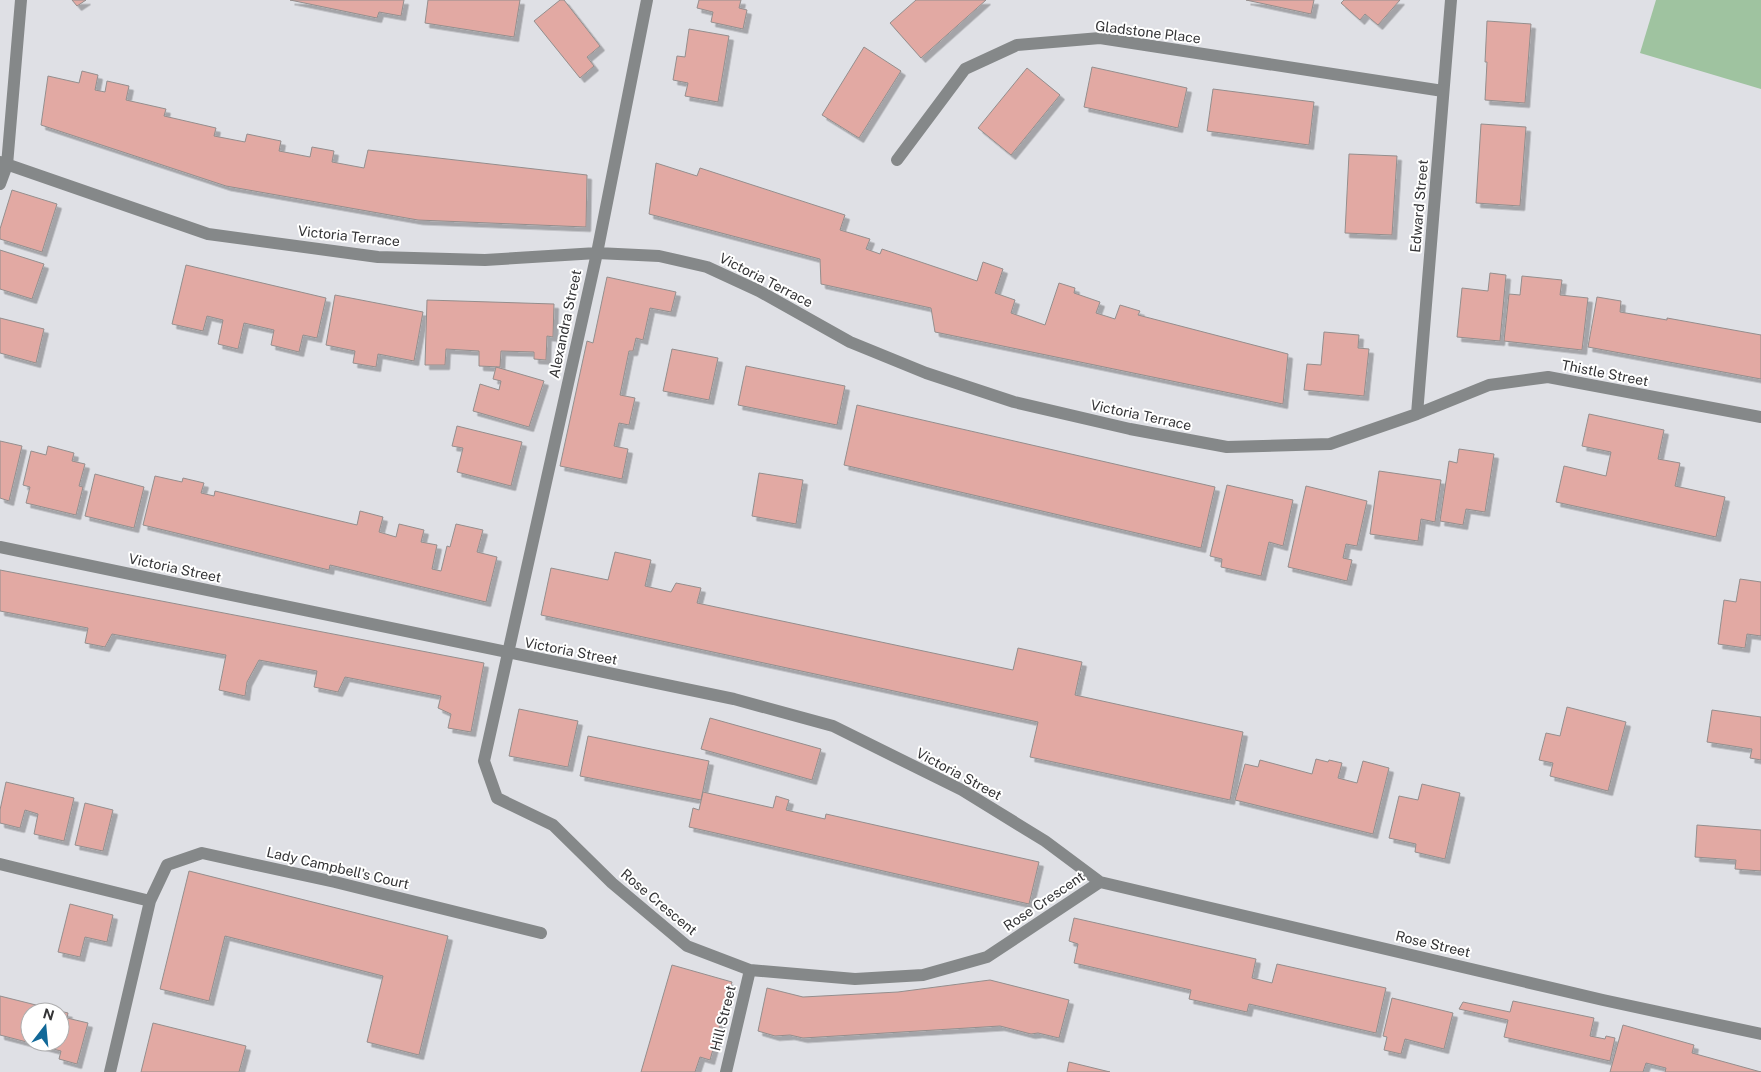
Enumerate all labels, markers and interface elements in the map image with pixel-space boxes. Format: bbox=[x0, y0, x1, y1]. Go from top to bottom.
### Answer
street label: Gladstone Place bbox=[1094, 18, 1202, 46]
street label: Edward Street bbox=[1407, 159, 1431, 253]
street label: Victoria Terrace bbox=[297, 223, 401, 249]
street label: Victoria Terrace bbox=[717, 250, 815, 310]
street label: Alexandra Street bbox=[546, 268, 584, 380]
street label: Thistle Street bbox=[1560, 357, 1650, 389]
street label: Victoria Terrace bbox=[1089, 397, 1193, 434]
street label: Victoria Street bbox=[127, 550, 223, 586]
street label: Victoria Street bbox=[523, 634, 619, 668]
street label: Victoria Street bbox=[914, 745, 1004, 803]
street label: Lady Campbell's Court bbox=[265, 844, 411, 892]
street label: Rose Crescent bbox=[618, 866, 700, 938]
street label: Rose Crescent bbox=[1001, 868, 1087, 934]
street label: Rose Street bbox=[1394, 928, 1472, 960]
street label: Hill Street bbox=[707, 984, 739, 1052]
north arrow bbox=[20, 1002, 70, 1052]
text: N bbox=[41, 1005, 56, 1024]

